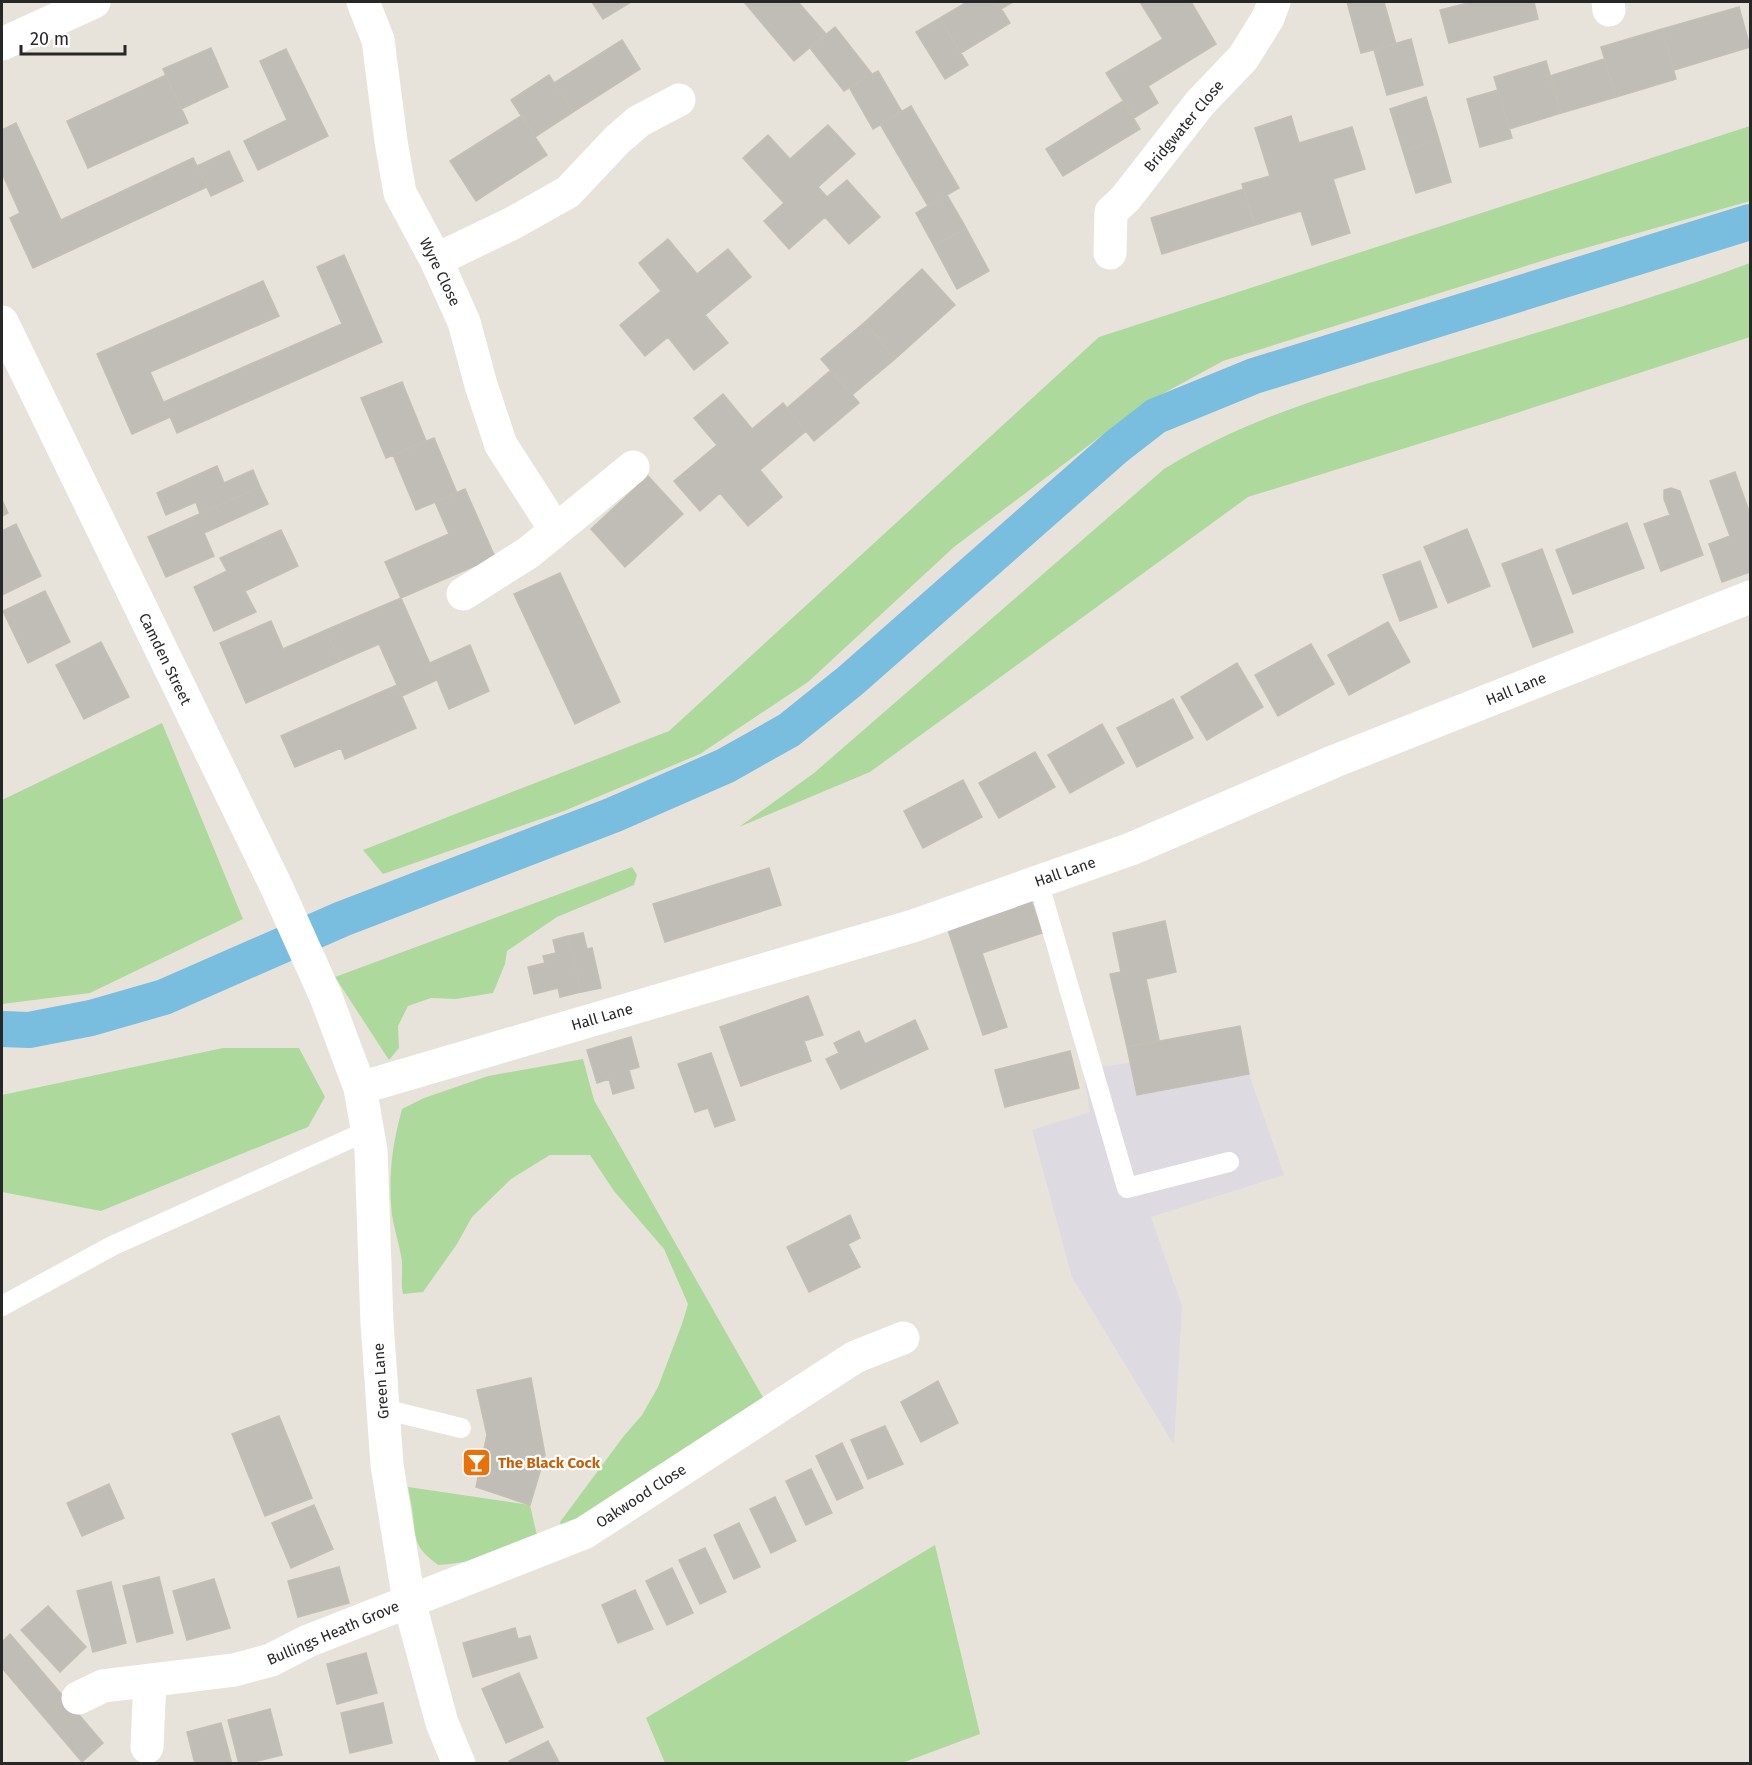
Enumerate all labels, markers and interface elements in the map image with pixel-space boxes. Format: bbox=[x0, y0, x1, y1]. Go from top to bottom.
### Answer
scale bar bbox=[21, 18, 124, 56]
text: 20 m bbox=[30, 28, 69, 50]
street label: Bridgwater Close bbox=[1140, 76, 1228, 176]
street label: Wyre Close bbox=[416, 235, 464, 309]
street label: Camden Street bbox=[135, 610, 195, 708]
street label: Hall Lane bbox=[1483, 669, 1549, 709]
street label: Hall Lane bbox=[1032, 853, 1098, 891]
street label: Hall Lane bbox=[569, 1000, 635, 1034]
street label: Green Lane bbox=[369, 1342, 393, 1420]
bar icon: The Black Cock bbox=[461, 1447, 493, 1479]
place label: The Black Cock bbox=[498, 1454, 601, 1472]
street label: Oakwood Close bbox=[593, 1460, 689, 1532]
street label: Bullings Heath Grove bbox=[264, 1597, 402, 1669]

